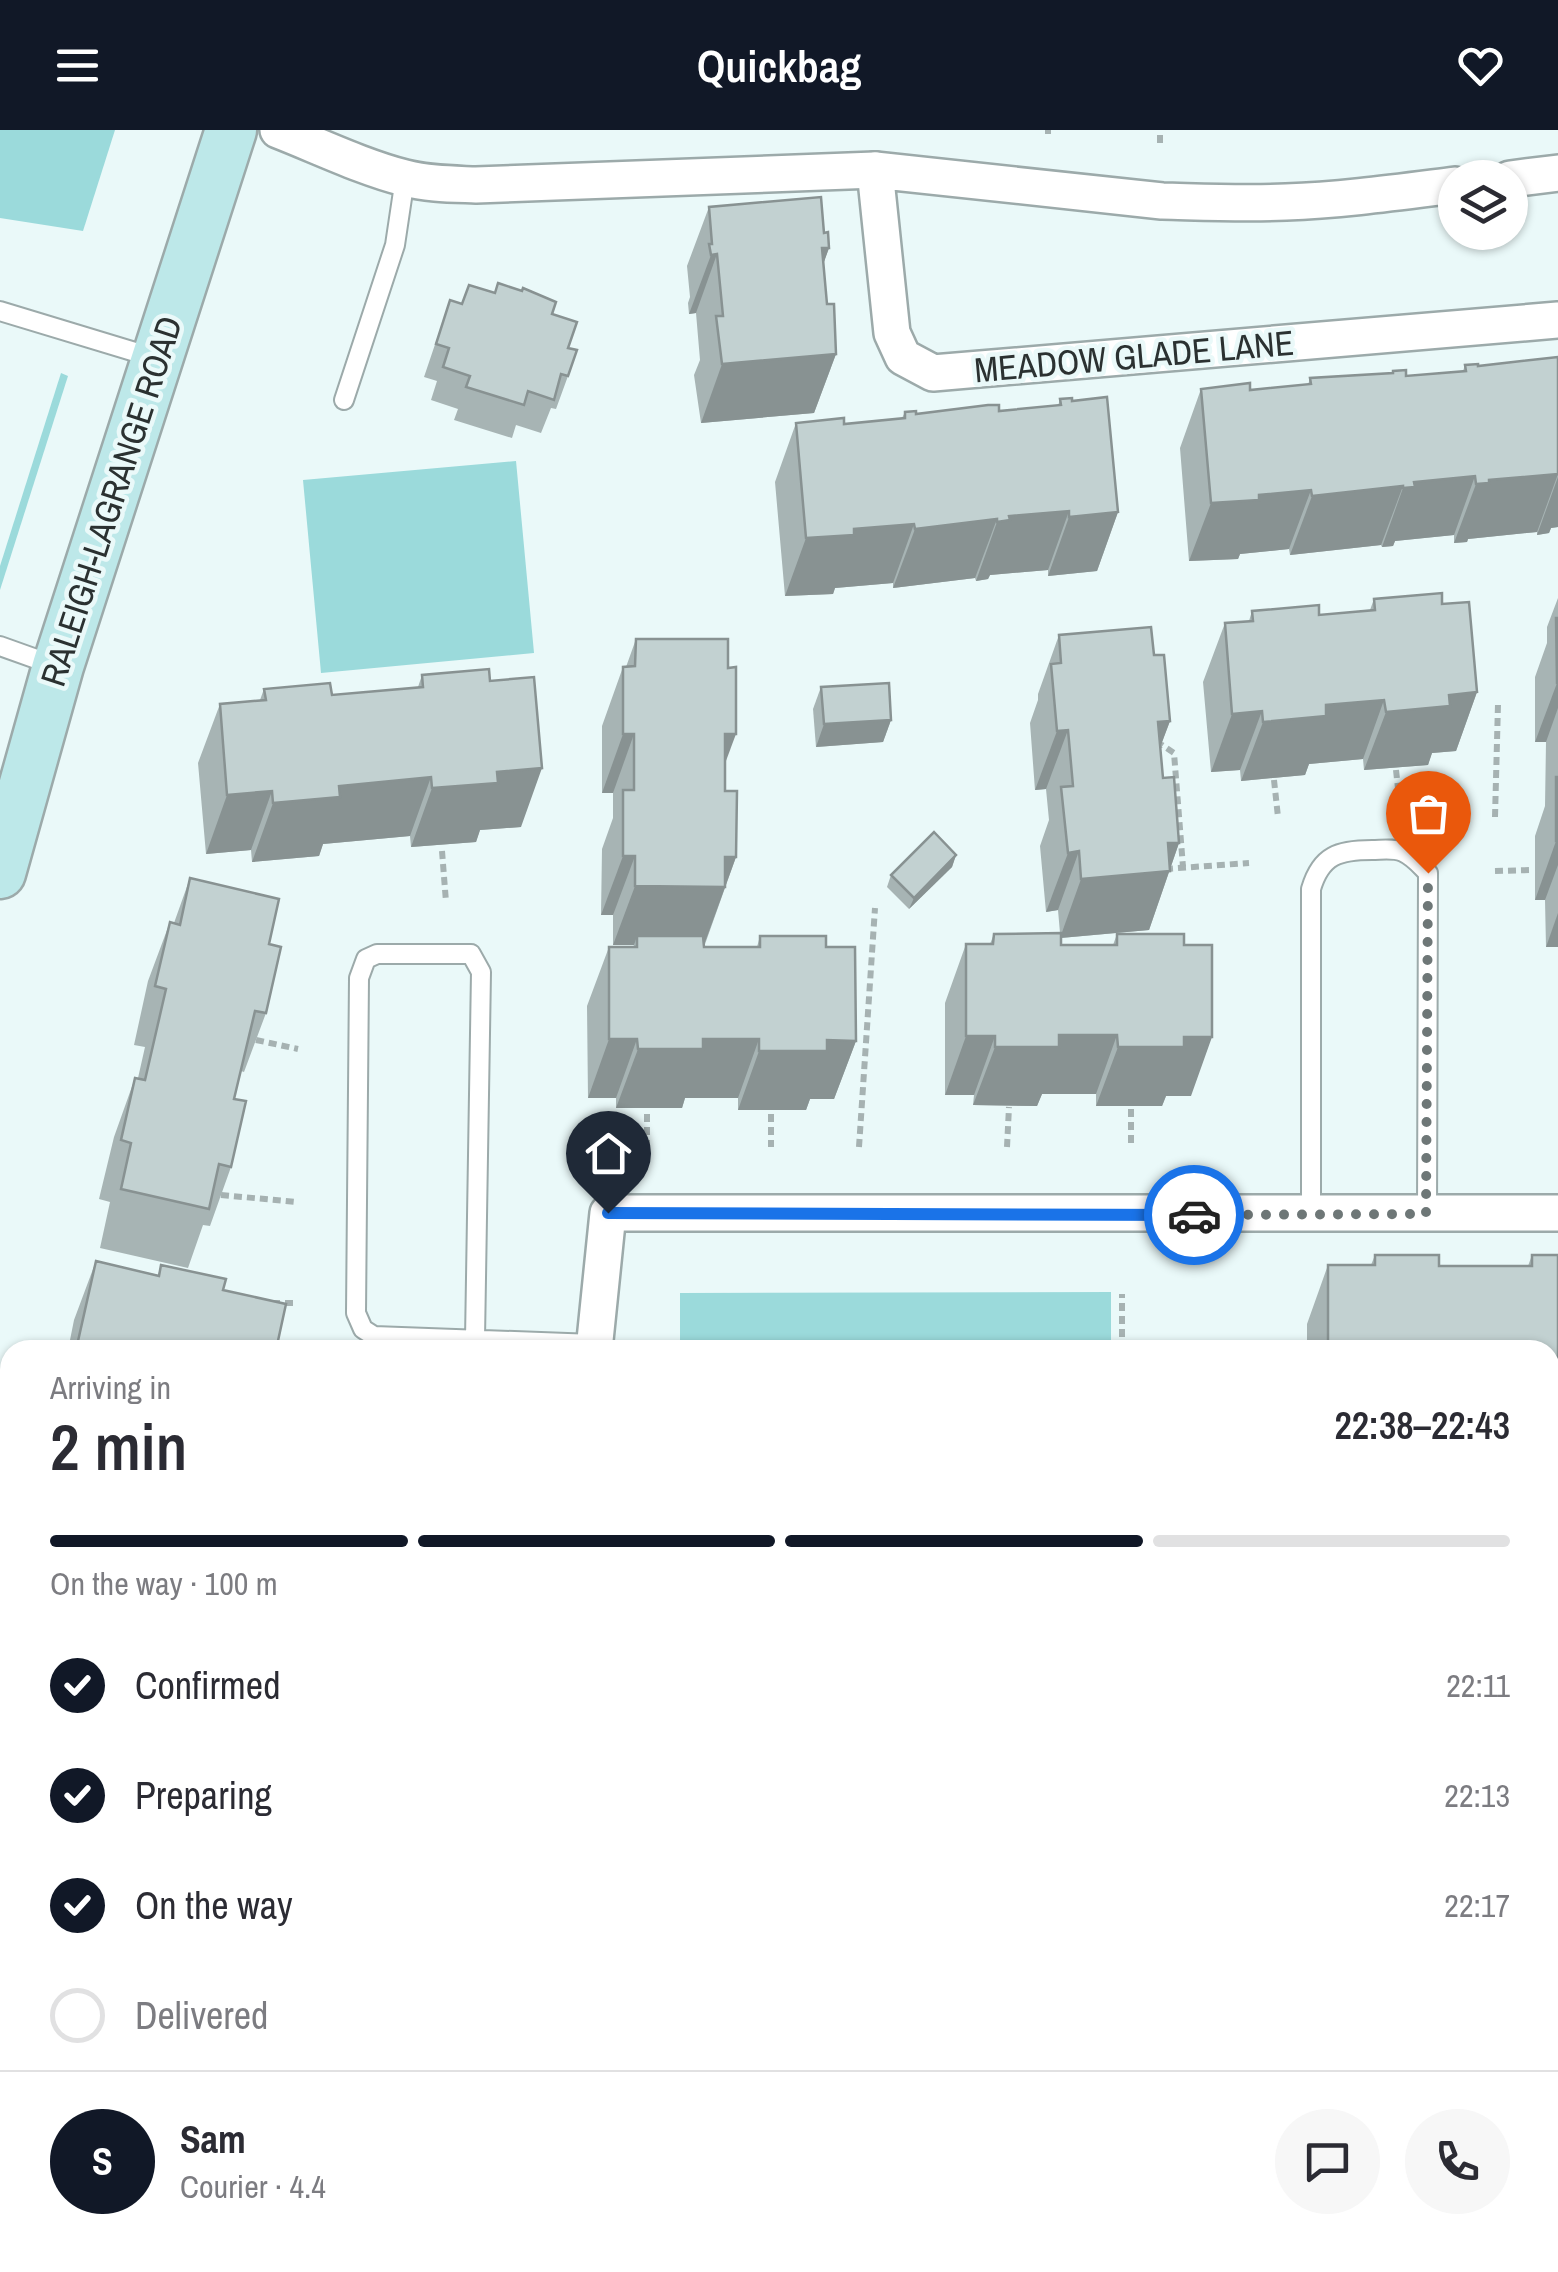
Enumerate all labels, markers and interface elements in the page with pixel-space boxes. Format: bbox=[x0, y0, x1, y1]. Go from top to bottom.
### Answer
text: Quickbag bbox=[697, 35, 861, 96]
icon: menu bbox=[50, 38, 105, 93]
icon: heart bbox=[1453, 38, 1508, 93]
map controls bbox=[1438, 160, 1528, 250]
button: layers bbox=[1438, 160, 1528, 250]
street label: RALEIGH-LAGRANGE ROAD bbox=[29, 310, 193, 692]
street label: MEADOW GLADE LANE bbox=[972, 319, 1296, 393]
pin bbox=[1386, 771, 1471, 874]
icon: bag bbox=[1401, 786, 1456, 841]
pin bbox=[566, 1111, 651, 1214]
icon: home bbox=[581, 1126, 636, 1181]
courier bbox=[1144, 1165, 1244, 1265]
icon: car bbox=[1167, 1188, 1222, 1243]
text: Arriving in bbox=[50, 1366, 171, 1409]
text: 22:38–22:43 bbox=[1334, 1400, 1510, 1451]
text: 2 min bbox=[50, 1403, 187, 1490]
text: On the way · 100 m bbox=[50, 1562, 278, 1605]
icon: check bbox=[50, 1658, 105, 1713]
text: Confirmed bbox=[135, 1660, 280, 1711]
text: 22:11 bbox=[1446, 1664, 1510, 1707]
icon: check bbox=[50, 1768, 105, 1823]
text: Preparing bbox=[135, 1770, 272, 1821]
text: 22:13 bbox=[1444, 1774, 1510, 1817]
icon: check bbox=[50, 1878, 105, 1933]
text: On the way bbox=[135, 1880, 293, 1931]
text: 22:17 bbox=[1444, 1884, 1510, 1927]
text: Delivered bbox=[135, 1990, 268, 2041]
button: chat bbox=[1275, 2109, 1380, 2214]
button: phone bbox=[1405, 2109, 1510, 2214]
text: Sam bbox=[180, 2114, 246, 2165]
text: S bbox=[92, 2136, 113, 2187]
text: Courier · 4.4 bbox=[180, 2165, 326, 2208]

